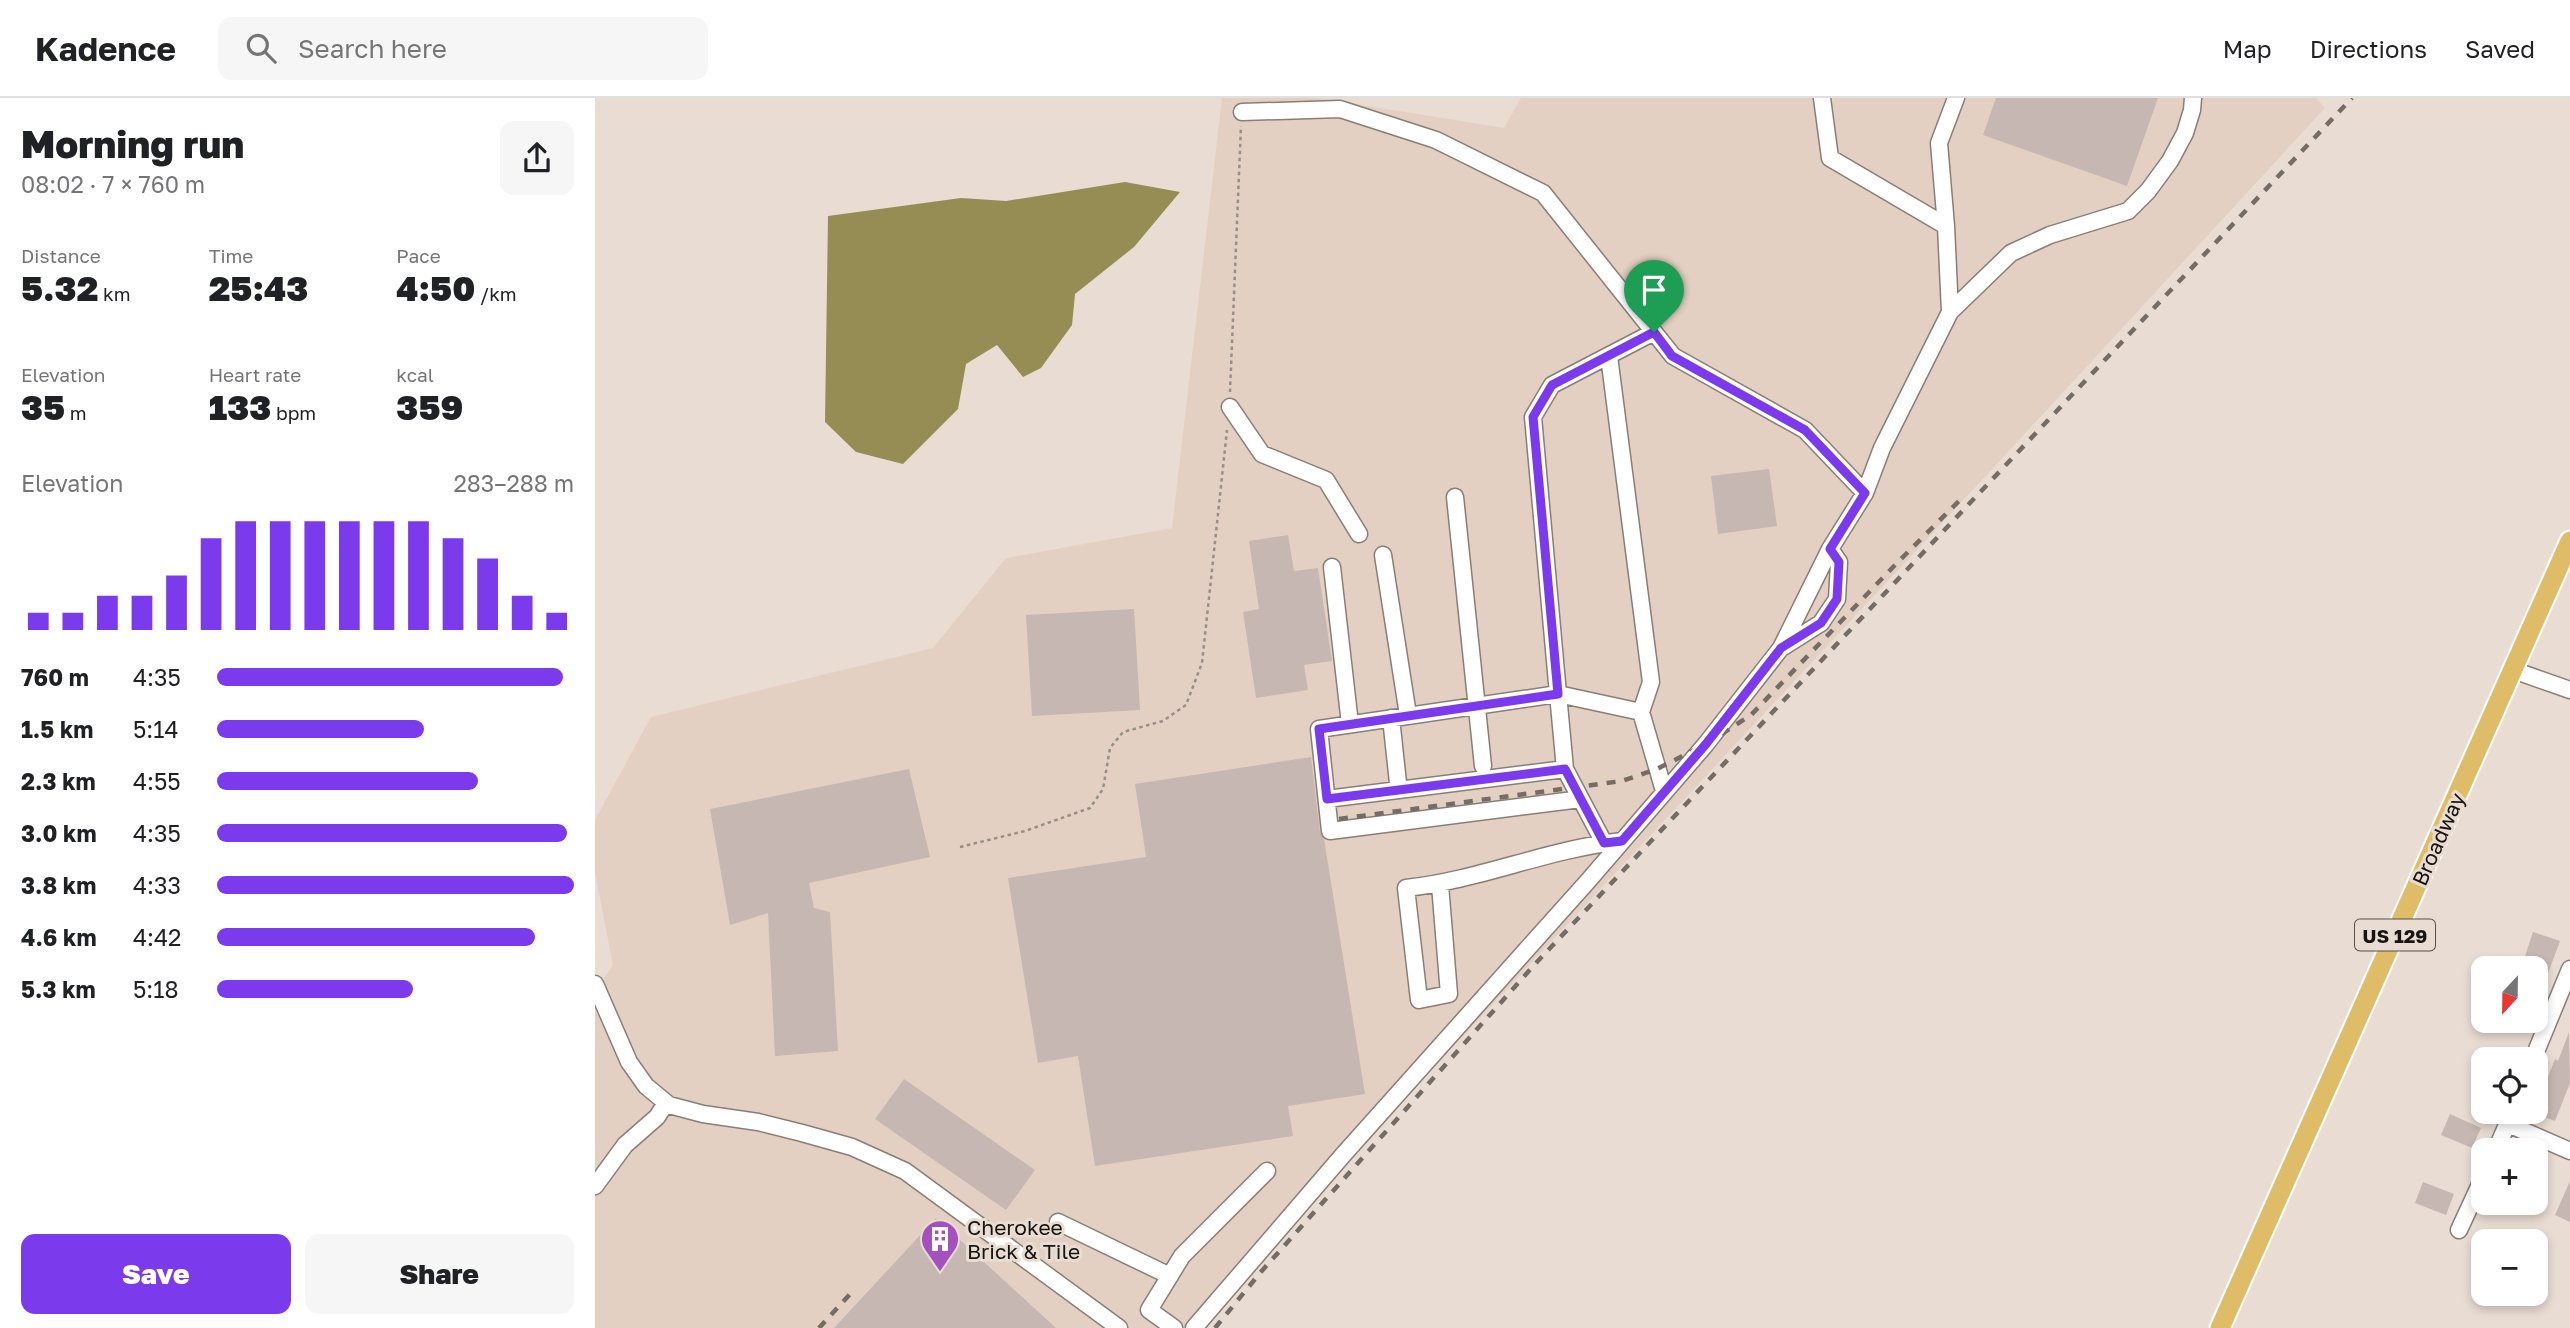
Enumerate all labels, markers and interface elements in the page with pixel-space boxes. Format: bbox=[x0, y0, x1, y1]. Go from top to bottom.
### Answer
search box bbox=[218, 17, 708, 80]
text: Kadence bbox=[35, 29, 176, 68]
icon: search bbox=[242, 29, 280, 67]
text: Search here bbox=[298, 33, 447, 64]
text: Map bbox=[2223, 34, 2272, 63]
text: Directions bbox=[2310, 34, 2427, 63]
text: Saved bbox=[2465, 34, 2535, 63]
text: Morning run bbox=[21, 121, 244, 166]
button: share bbox=[500, 121, 574, 195]
text: 08:02 · 7 × 760 m bbox=[21, 170, 205, 198]
text: Distance bbox=[21, 244, 101, 267]
text: Time bbox=[209, 244, 253, 267]
text: Pace bbox=[396, 244, 441, 267]
pin bbox=[1624, 260, 1684, 332]
text: 5.32 bbox=[21, 267, 98, 309]
text: 25:43 bbox=[209, 267, 308, 309]
text: 4:50 bbox=[396, 267, 475, 309]
icon: arrive bbox=[1635, 271, 1673, 309]
text: km bbox=[98, 282, 131, 305]
text: /km bbox=[475, 282, 517, 305]
text: Elevation bbox=[21, 363, 106, 386]
text: Heart rate bbox=[209, 363, 301, 386]
text: kcal bbox=[396, 363, 434, 386]
text: 35 bbox=[21, 386, 65, 428]
text: 133 bbox=[209, 386, 271, 428]
text: 359 bbox=[396, 386, 463, 428]
text: m bbox=[65, 401, 87, 424]
text: bpm bbox=[271, 401, 316, 424]
text: Elevation bbox=[21, 469, 123, 497]
text: 283–288 m bbox=[453, 469, 574, 497]
text: 760 m bbox=[21, 663, 89, 691]
text: 4:35 bbox=[133, 663, 181, 691]
text: 1.5 km bbox=[21, 715, 93, 743]
text: 5:14 bbox=[133, 715, 178, 743]
text: 2.3 km bbox=[21, 767, 96, 795]
text: 4:55 bbox=[133, 767, 181, 795]
street label: Broadway bbox=[2406, 788, 2470, 890]
text: 3.0 km bbox=[21, 819, 97, 847]
text: 4:35 bbox=[133, 819, 181, 847]
text: 3.8 km bbox=[21, 871, 96, 899]
text: 4:33 bbox=[133, 871, 181, 899]
road number: US 129 bbox=[2355, 920, 2435, 950]
text: 4.6 km bbox=[21, 923, 97, 951]
text: 4:42 bbox=[133, 923, 181, 951]
north arrow bbox=[2471, 956, 2548, 1032]
map controls bbox=[2471, 956, 2548, 1306]
text: 5.3 km bbox=[21, 975, 96, 1003]
text: 5:18 bbox=[133, 975, 178, 1003]
button: locate bbox=[2471, 1047, 2548, 1124]
button: + bbox=[2471, 1138, 2548, 1215]
place label: Cherokee Brick & Tile bbox=[967, 1214, 1080, 1264]
building icon: Cherokee Brick & Tile bbox=[919, 1218, 961, 1273]
button: − bbox=[2471, 1229, 2548, 1306]
button: Save bbox=[21, 1234, 291, 1314]
button: Share bbox=[305, 1234, 574, 1314]

